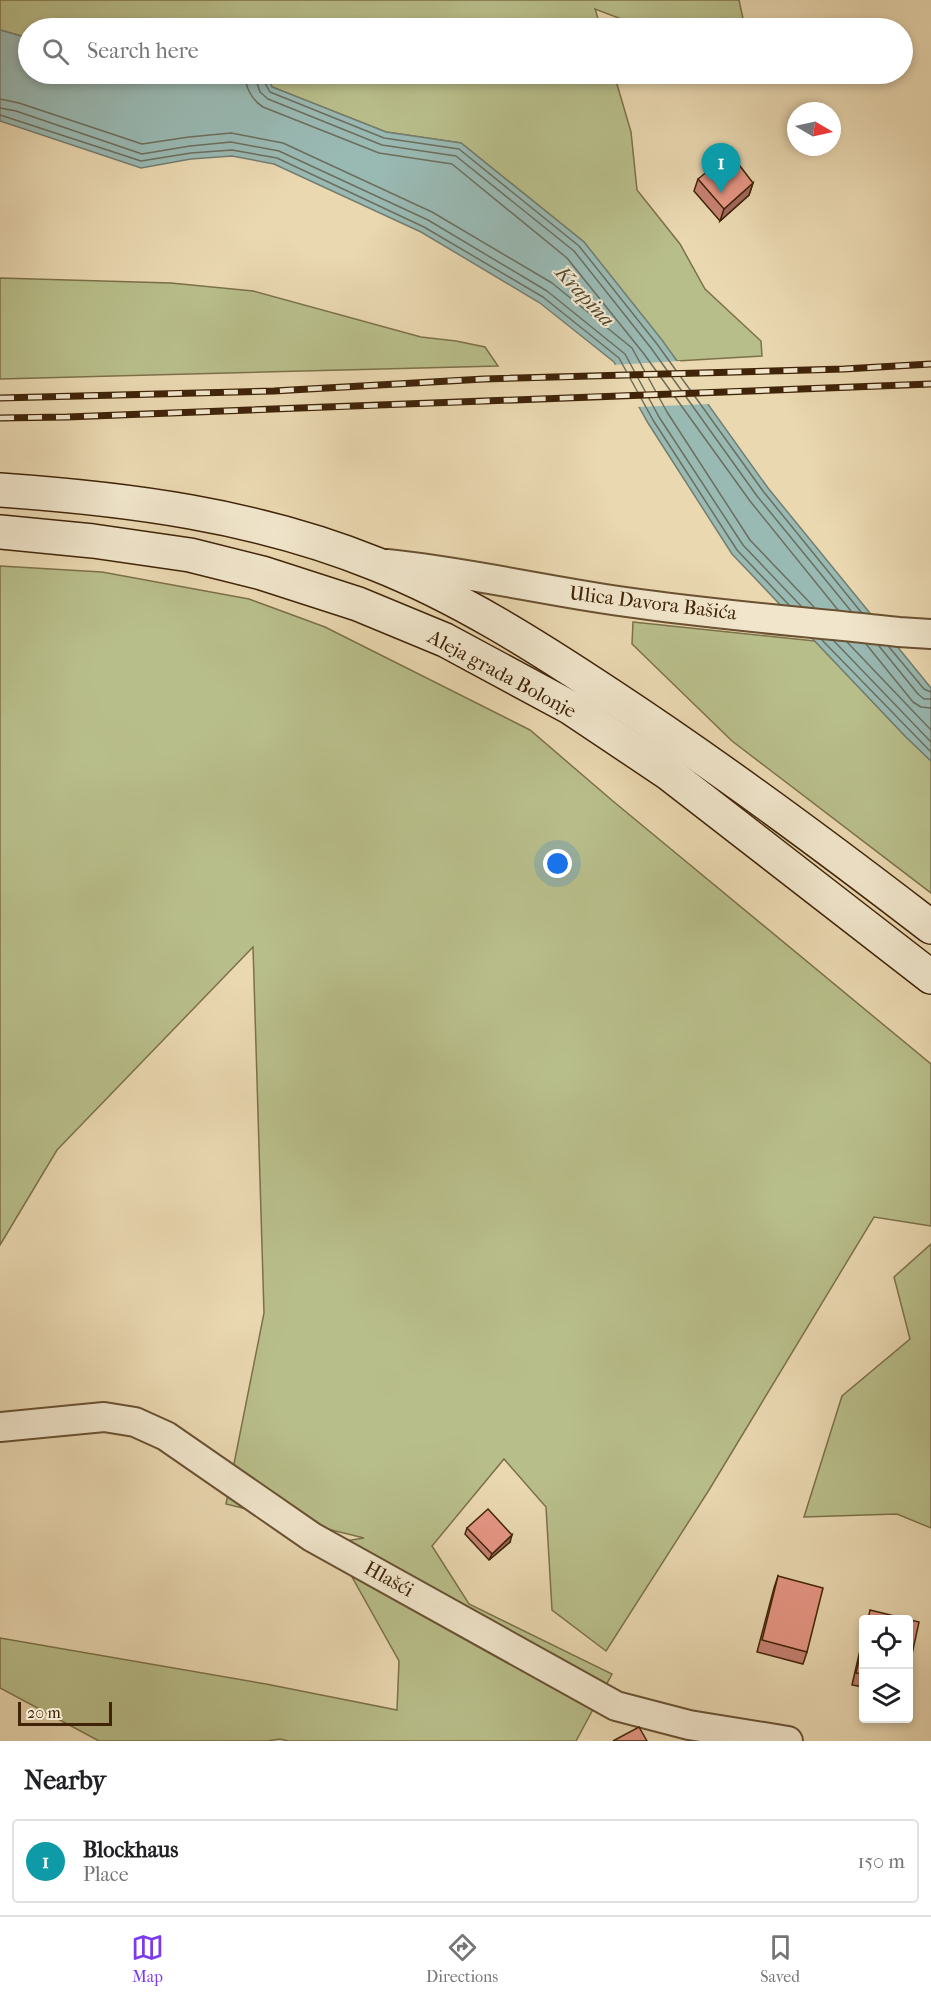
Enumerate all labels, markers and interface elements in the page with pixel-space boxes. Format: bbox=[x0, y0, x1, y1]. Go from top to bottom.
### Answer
search box bbox=[18, 18, 913, 84]
icon: search bbox=[39, 35, 72, 68]
text: Search here bbox=[87, 38, 199, 64]
north arrow bbox=[787, 102, 841, 156]
pin: 1 bbox=[702, 144, 740, 193]
water label: Krapina bbox=[549, 259, 619, 332]
street label: Ulica Davora Bašića bbox=[568, 581, 739, 625]
street label: Aleja grada Bolonje bbox=[423, 625, 580, 723]
your location bbox=[543, 849, 572, 878]
street label: Hlašći bbox=[360, 1556, 418, 1602]
map controls bbox=[859, 1615, 913, 1723]
button: locate bbox=[859, 1615, 913, 1669]
button: layers bbox=[859, 1669, 913, 1723]
scale bar bbox=[18, 1699, 112, 1726]
text: 20 m bbox=[27, 1703, 61, 1722]
text: Nearby bbox=[24, 1765, 106, 1796]
text: Blockhaus bbox=[83, 1837, 178, 1863]
text: 1 bbox=[42, 1850, 49, 1873]
text: 150 m bbox=[857, 1850, 905, 1873]
text: Place bbox=[83, 1863, 129, 1886]
tab: Map bbox=[131, 1931, 164, 1986]
tab: Directions bbox=[426, 1931, 498, 1986]
tab: Saved bbox=[760, 1931, 800, 1986]

